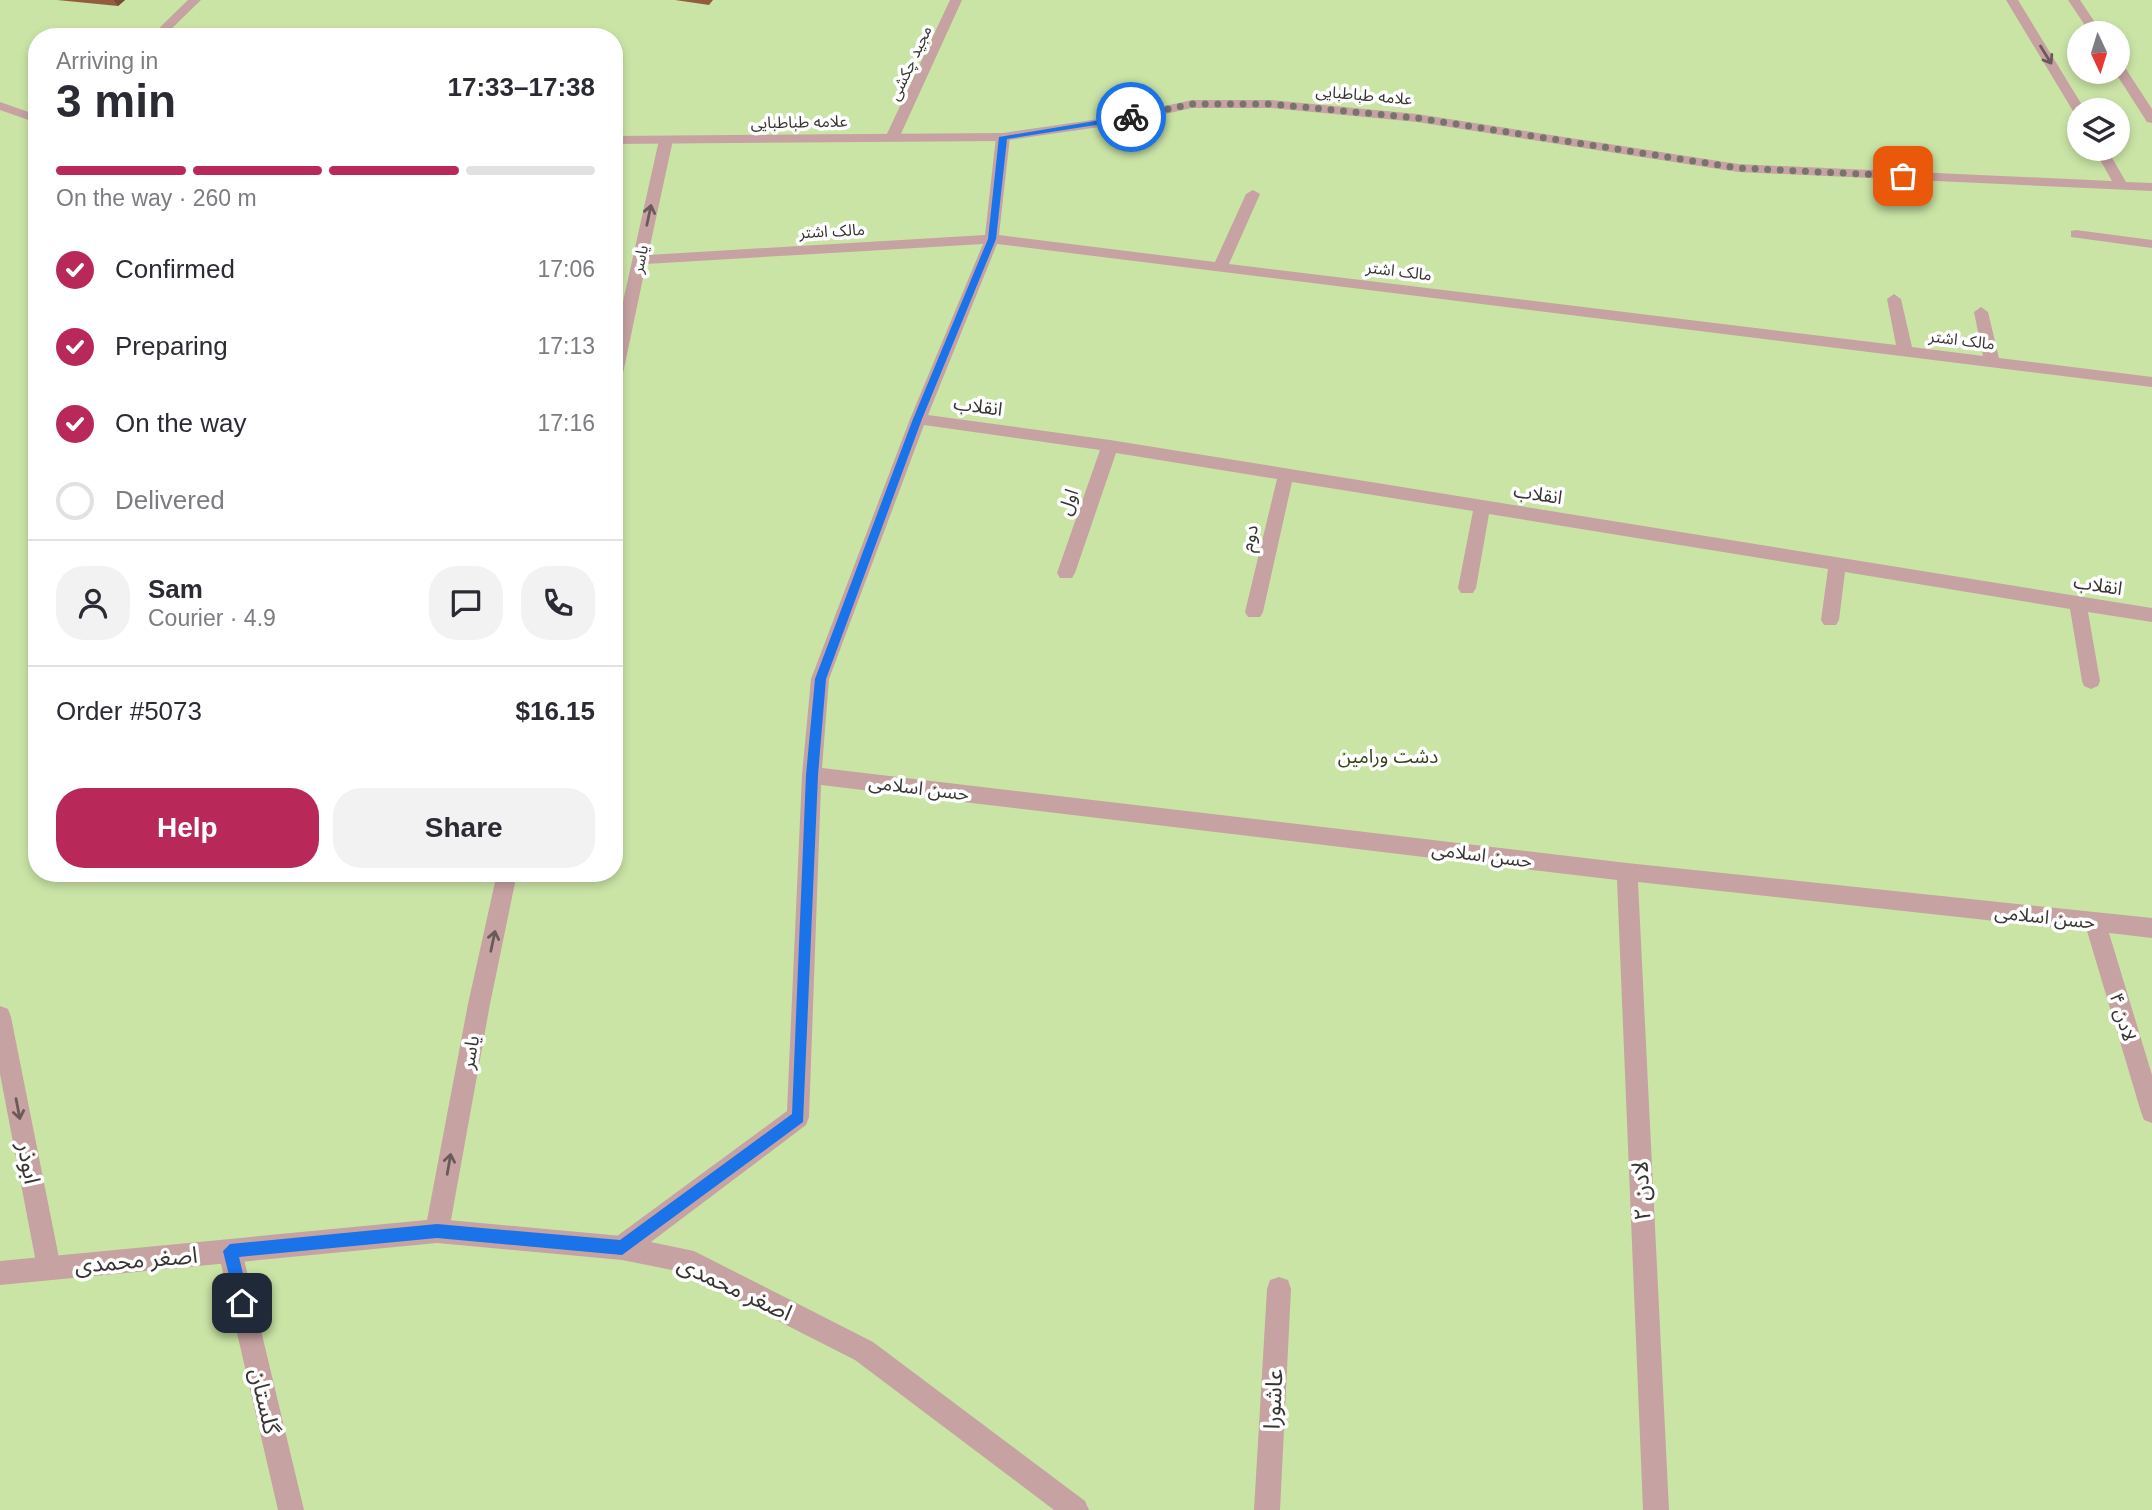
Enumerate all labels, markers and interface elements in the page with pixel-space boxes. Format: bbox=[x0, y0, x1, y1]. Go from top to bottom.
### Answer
north arrow bbox=[2067, 21, 2130, 84]
map controls bbox=[2067, 21, 2130, 161]
street label: مجید چکشی bbox=[885, 23, 937, 104]
one-way arrow bbox=[2040, 44, 2054, 64]
text: Arriving in bbox=[56, 48, 158, 74]
text: 17:33–17:38 bbox=[448, 72, 595, 102]
text: 3 min bbox=[56, 75, 176, 127]
courier bbox=[1096, 82, 1166, 152]
street label: علامه طباطبایی bbox=[1315, 82, 1413, 109]
icon: bike bbox=[1112, 98, 1150, 136]
button: layers bbox=[2067, 98, 2130, 161]
street label: علامه طباطبایی bbox=[750, 113, 848, 132]
pin bbox=[1873, 146, 1933, 206]
icon: bag bbox=[1884, 157, 1922, 195]
text: On the way · 260 m bbox=[56, 185, 257, 211]
one-way arrow bbox=[643, 204, 657, 227]
street label: مالک اشتر bbox=[798, 221, 865, 242]
street label: یاسر bbox=[629, 243, 652, 276]
icon: check bbox=[56, 251, 94, 289]
text: Confirmed bbox=[115, 254, 235, 284]
text: 17:06 bbox=[537, 256, 595, 282]
street label: مالک اشتر bbox=[1364, 258, 1433, 284]
street label: مالک اشتر bbox=[1927, 327, 1996, 353]
icon: check bbox=[56, 328, 94, 366]
text: Preparing bbox=[115, 331, 228, 361]
text: 17:13 bbox=[537, 333, 595, 359]
street label: انقلاب bbox=[952, 392, 1004, 420]
icon: check bbox=[56, 405, 94, 443]
text: On the way bbox=[115, 408, 247, 438]
text: 17:16 bbox=[537, 410, 595, 436]
street label: انقلاب bbox=[1512, 480, 1564, 509]
text: Delivered bbox=[115, 485, 225, 515]
street label: اول bbox=[1054, 486, 1083, 518]
street label: دوم bbox=[1236, 523, 1266, 554]
button: person bbox=[56, 566, 130, 640]
button: chat bbox=[429, 566, 503, 640]
button: phone bbox=[521, 566, 595, 640]
street label: انقلاب bbox=[2072, 571, 2124, 600]
text: Sam bbox=[148, 574, 203, 604]
text: Courier · 4.9 bbox=[148, 605, 276, 631]
text: Order #5073 bbox=[56, 696, 202, 726]
text: $16.15 bbox=[515, 696, 595, 726]
park label: دشت ورامین bbox=[1338, 746, 1438, 768]
street label: حسن اسلامی bbox=[867, 771, 971, 806]
button: Help bbox=[56, 788, 319, 868]
button: Share bbox=[333, 788, 595, 868]
street label: حسن اسلامی bbox=[1430, 838, 1534, 873]
street label: حسن اسلامی bbox=[1993, 901, 2096, 934]
one-way arrow bbox=[486, 930, 500, 953]
street label: لادن ۴ bbox=[2106, 990, 2140, 1044]
street label: یاسر bbox=[457, 1034, 484, 1072]
one-way arrow bbox=[11, 1097, 25, 1119]
street label: ابوذر bbox=[11, 1139, 46, 1186]
one-way arrow bbox=[443, 1153, 457, 1176]
street label: لادن ۲ bbox=[1626, 1161, 1656, 1221]
street label: اصغر محمدی bbox=[73, 1242, 199, 1279]
street label: اصغر محمدی bbox=[673, 1250, 796, 1327]
pin bbox=[212, 1273, 272, 1333]
icon: home bbox=[223, 1284, 261, 1322]
street label: گلستان bbox=[245, 1365, 285, 1437]
street label: عاشورا bbox=[1258, 1368, 1289, 1430]

